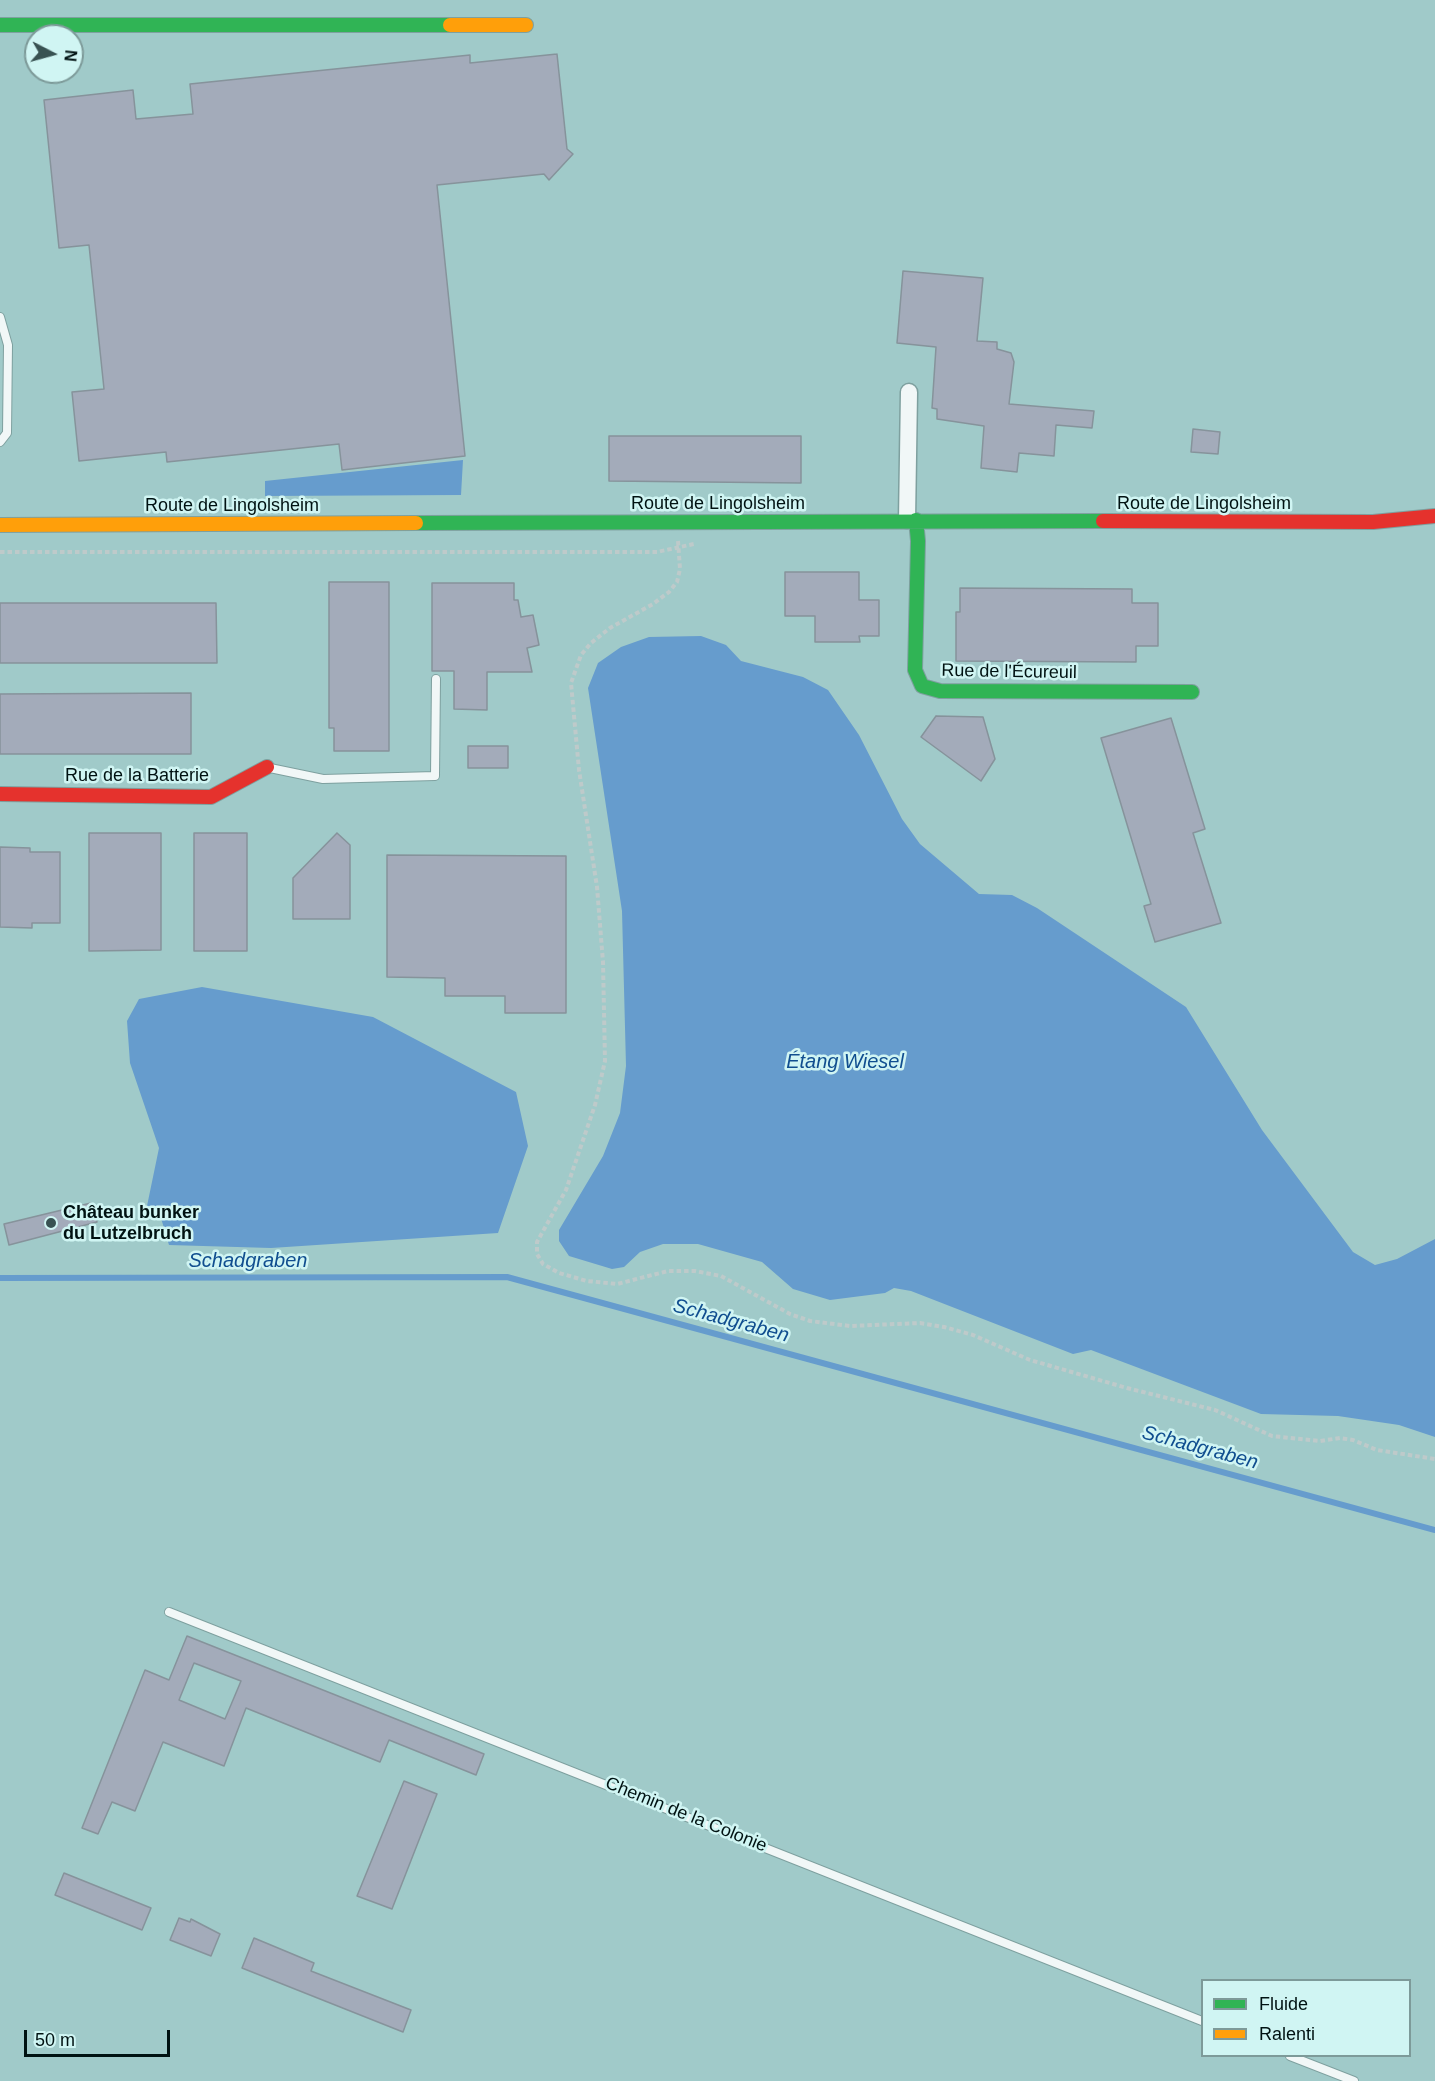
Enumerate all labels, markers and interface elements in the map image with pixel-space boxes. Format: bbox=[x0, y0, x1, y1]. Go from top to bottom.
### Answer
north arrow bbox=[24, 24, 84, 84]
text: N bbox=[61, 49, 79, 62]
street label: Route de Lingolsheim bbox=[631, 493, 805, 515]
street label: Route de Lingolsheim bbox=[1117, 493, 1291, 515]
street label: Route de Lingolsheim bbox=[145, 495, 319, 517]
street label: Rue de l'Écureuil bbox=[941, 660, 1077, 684]
street label: Rue de la Batterie bbox=[65, 765, 209, 787]
water label: Étang Wiesel bbox=[786, 1050, 904, 1074]
place label: Château bunker du Lutzelbruch bbox=[63, 1202, 199, 1244]
marker: Château bunker du Lutzelbruch bbox=[44, 1216, 58, 1230]
water label: Schadgraben bbox=[189, 1249, 307, 1273]
water label: Schadgraben bbox=[670, 1294, 792, 1348]
water label: Schadgraben bbox=[1139, 1421, 1261, 1475]
street label: Chemin de la Colonie bbox=[602, 1773, 770, 1857]
legend bbox=[1201, 1979, 1411, 2057]
text: Fluide bbox=[1259, 1994, 1308, 2014]
scale bar bbox=[27, 2018, 172, 2056]
text: Ralenti bbox=[1259, 2024, 1315, 2044]
text: 50 m bbox=[35, 2030, 75, 2050]

